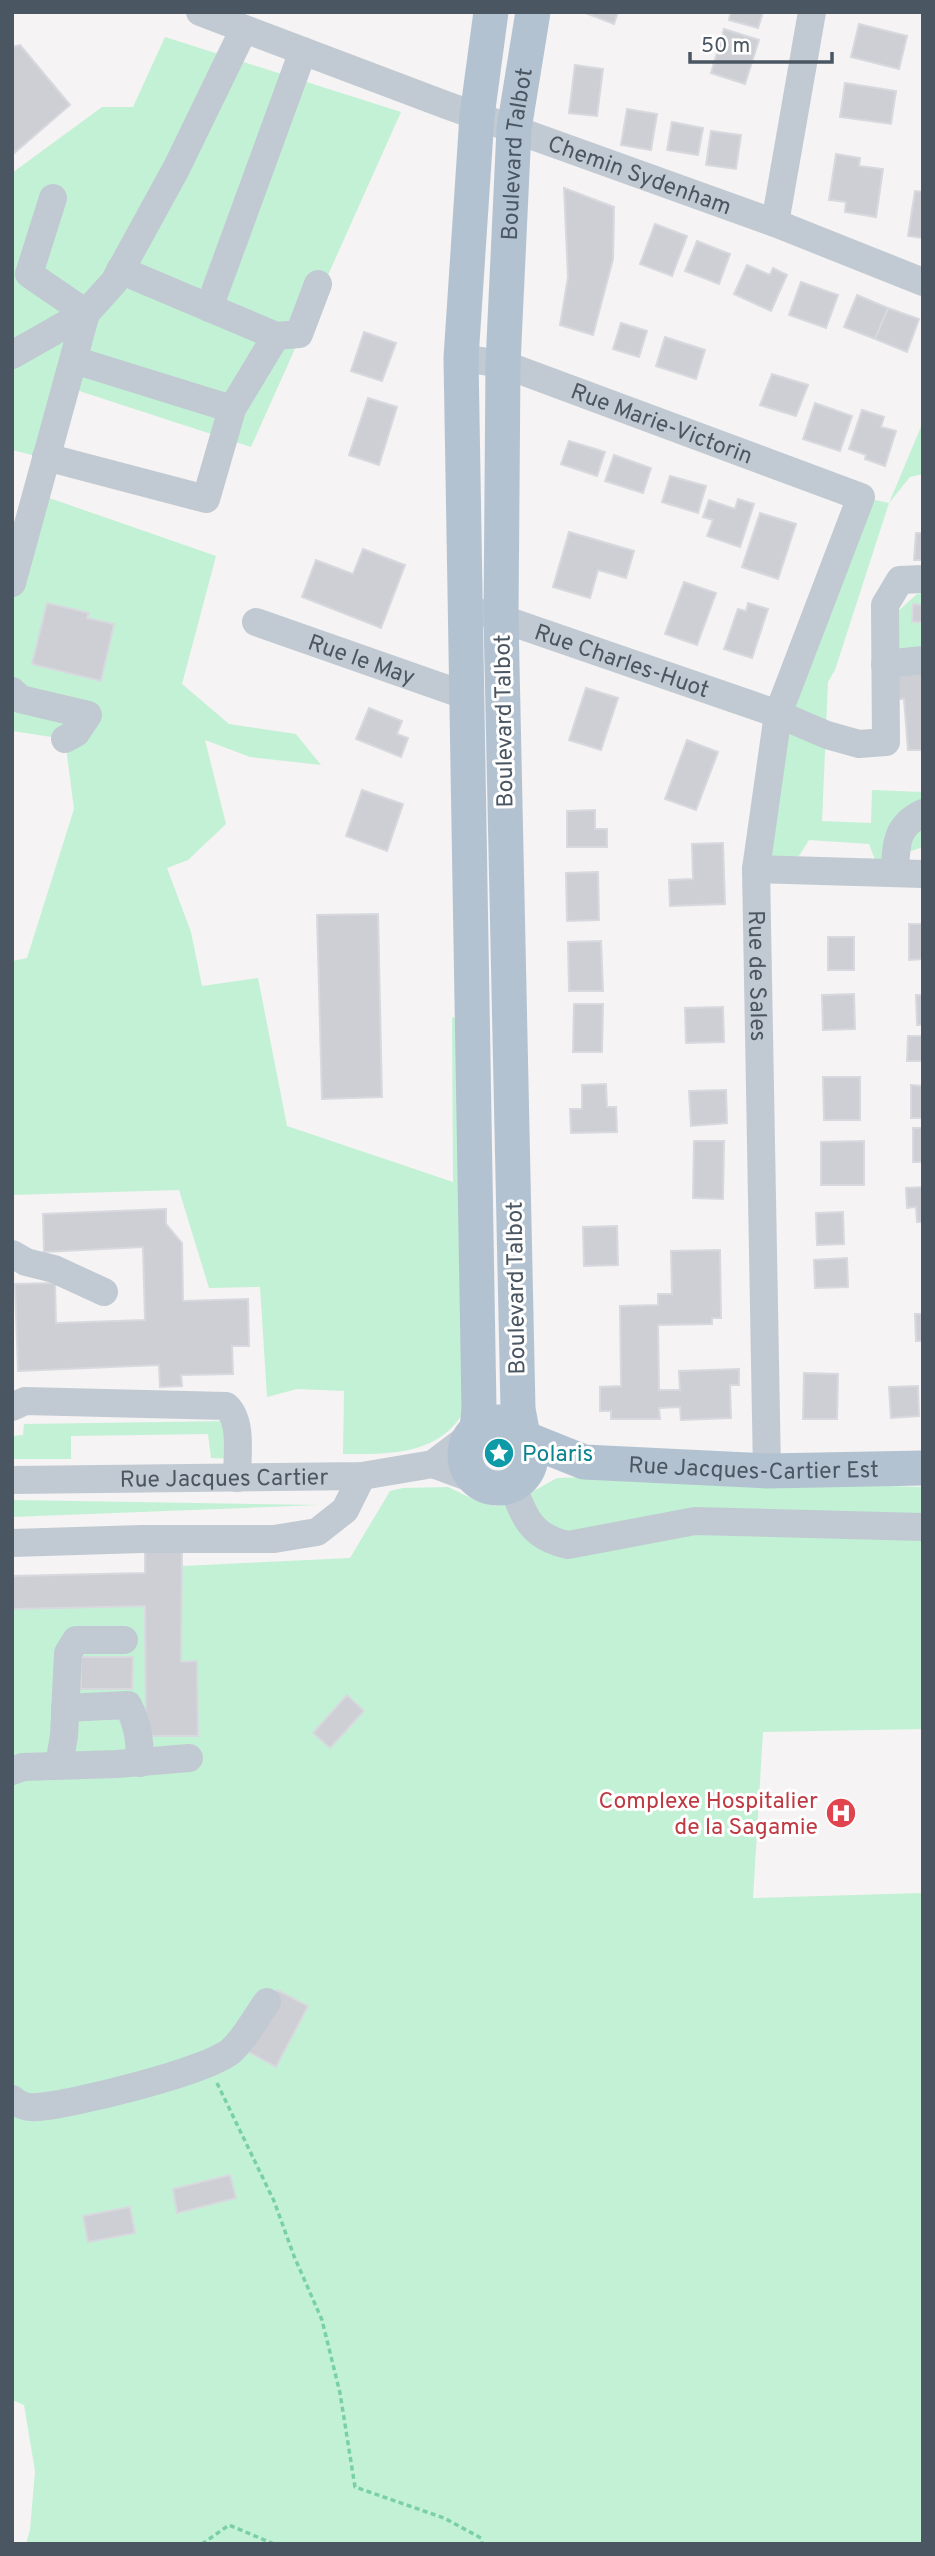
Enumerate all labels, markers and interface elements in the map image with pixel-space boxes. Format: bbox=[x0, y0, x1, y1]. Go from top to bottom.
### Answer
scale bar bbox=[690, 21, 832, 65]
text: 50 m bbox=[701, 33, 750, 60]
street label: Boulevard Talbot bbox=[497, 66, 541, 241]
street label: Chemin Sydenham bbox=[543, 131, 735, 223]
street label: Rue Marie-Victorin bbox=[566, 378, 756, 472]
street label: Rue Charles-Huot bbox=[530, 619, 712, 706]
street label: Rue le May bbox=[303, 629, 418, 694]
street label: Boulevard Talbot bbox=[489, 634, 522, 808]
street label: Rue de Sales bbox=[740, 910, 771, 1042]
street label: Boulevard Talbot bbox=[501, 1201, 534, 1375]
place icon: Polaris bbox=[482, 1436, 516, 1470]
place label: Polaris bbox=[522, 1441, 593, 1470]
street label: Rue Jacques-Cartier Est bbox=[628, 1452, 879, 1488]
street label: Rue Jacques Cartier bbox=[120, 1464, 329, 1496]
place label: Complexe Hospitalier de la Sagamie bbox=[598, 1788, 818, 1843]
hospital icon: Complexe Hospitalier de la Sagamie bbox=[824, 1796, 858, 1830]

